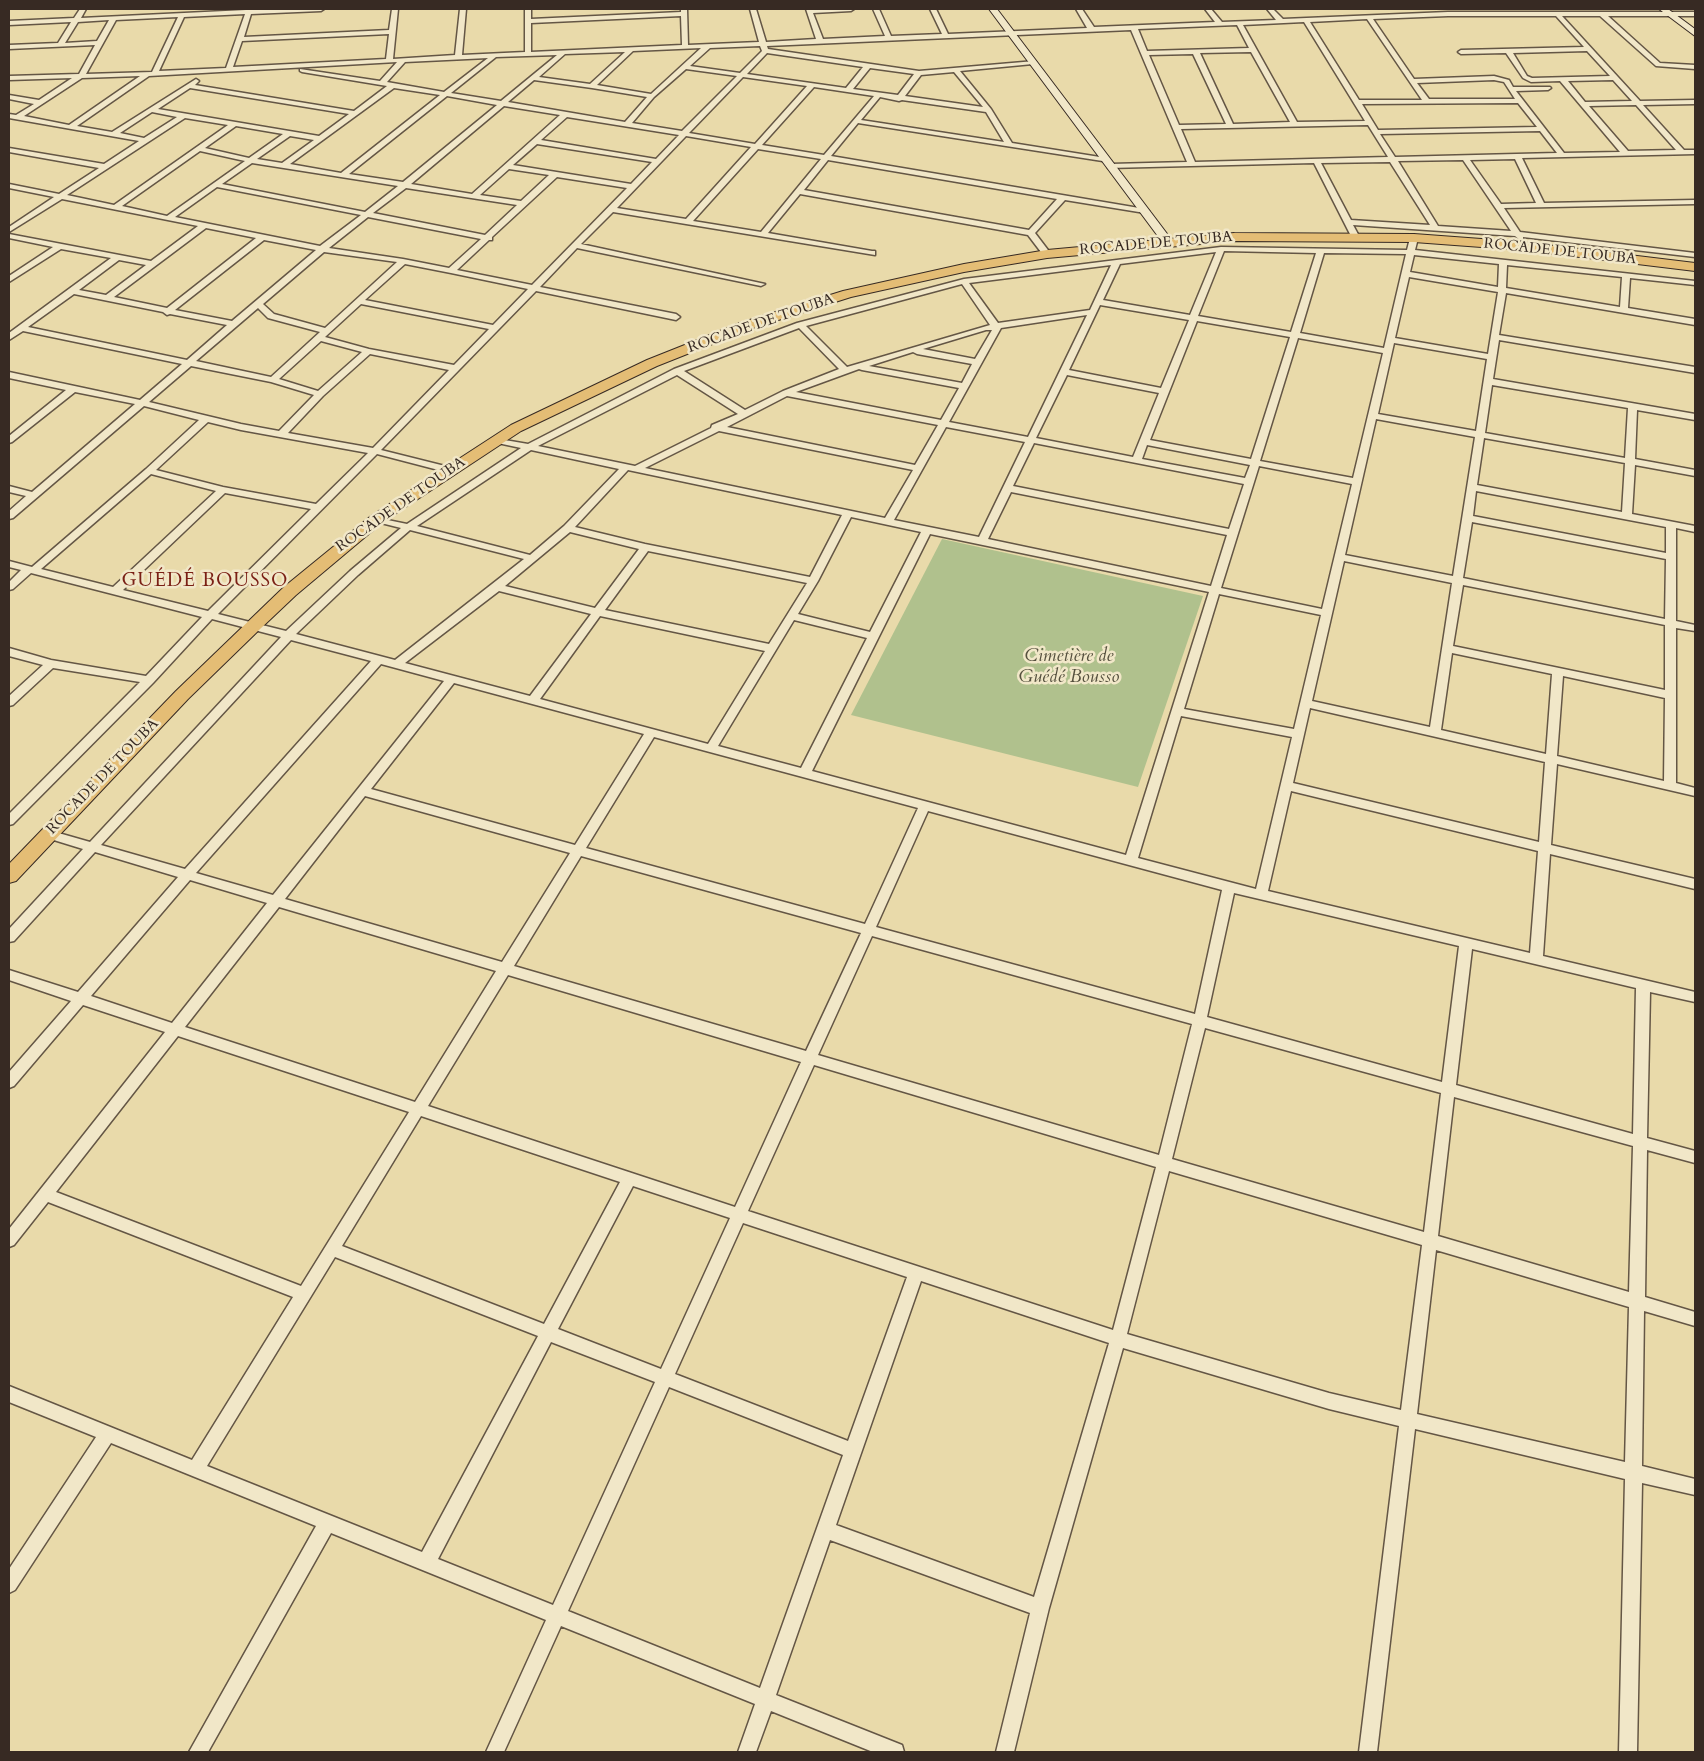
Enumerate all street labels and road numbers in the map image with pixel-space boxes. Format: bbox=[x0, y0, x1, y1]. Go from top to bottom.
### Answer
street label: ROCADE DE TOUBA bbox=[1079, 228, 1233, 260]
street label: ROCADE DE TOUBA bbox=[1483, 235, 1637, 269]
street label: ROCADE DE TOUBA bbox=[685, 290, 837, 358]
street label: ROCADE DE TOUBA bbox=[333, 454, 469, 556]
street label: ROCADE DE TOUBA bbox=[43, 716, 163, 838]

